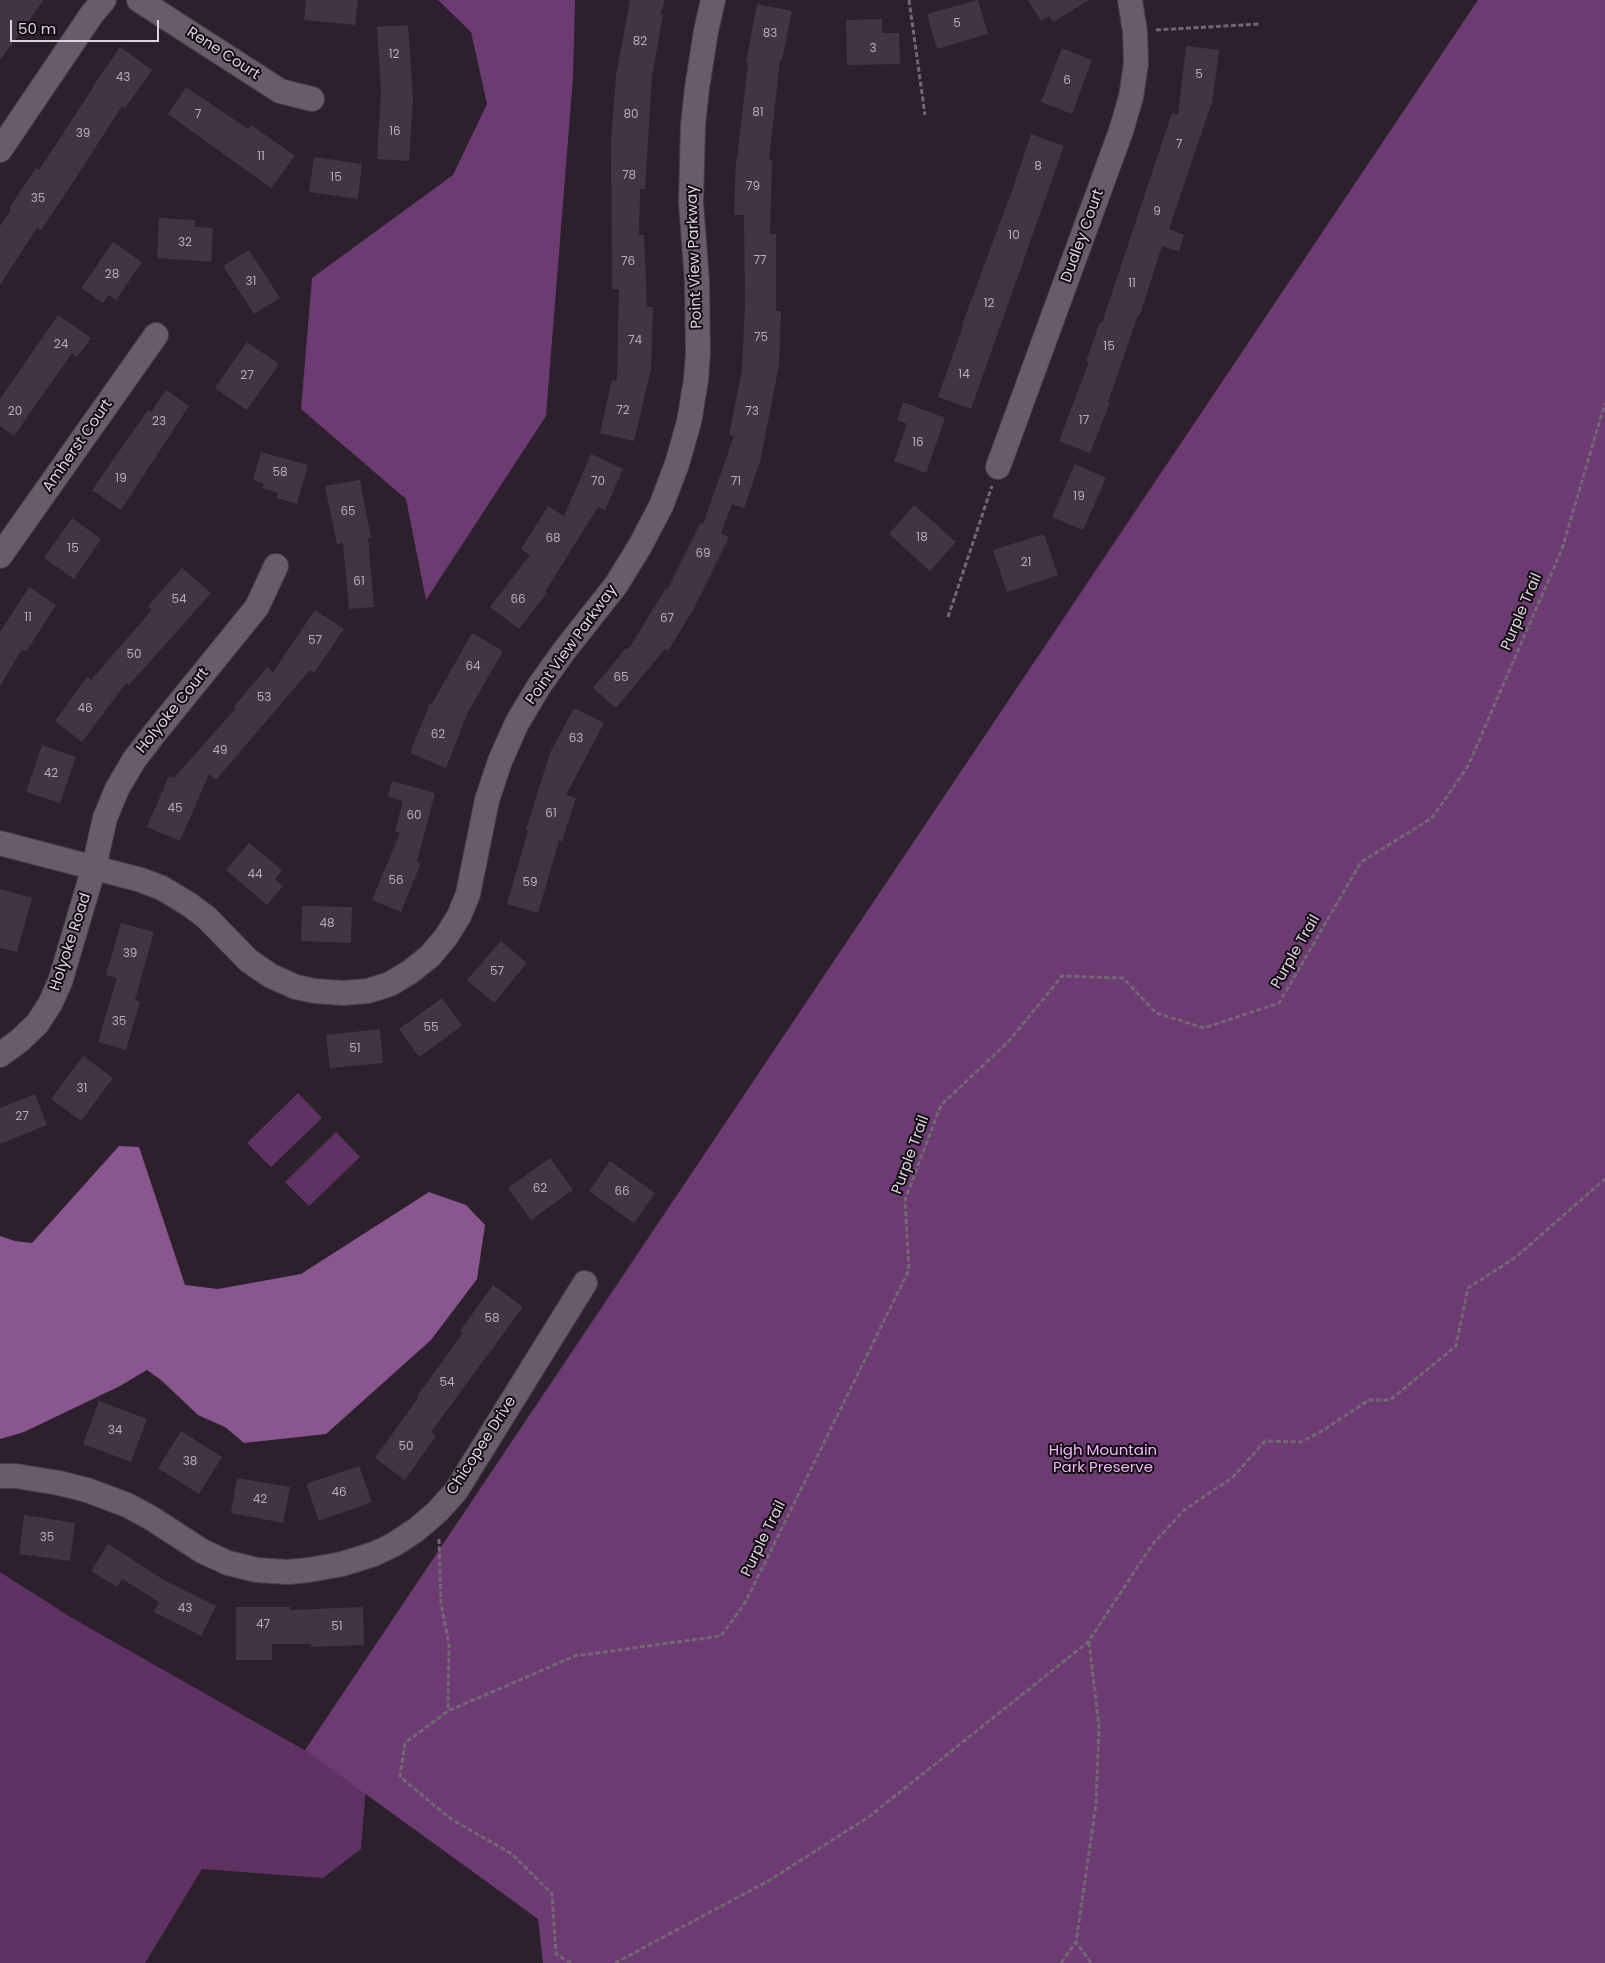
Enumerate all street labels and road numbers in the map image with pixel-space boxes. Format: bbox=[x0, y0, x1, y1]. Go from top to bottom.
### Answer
street label: Rene Court bbox=[183, 24, 263, 84]
street label: Point View Parkway bbox=[684, 185, 706, 329]
street label: Dudley Court bbox=[1058, 187, 1108, 285]
street label: Amherst Court bbox=[39, 396, 117, 496]
street label: Purple Trail bbox=[1498, 571, 1546, 653]
street label: Point View Parkway bbox=[523, 582, 621, 708]
street label: Holyoke Court bbox=[133, 665, 213, 757]
street label: Holyoke Road bbox=[47, 891, 95, 993]
street label: Purple Trail bbox=[1268, 912, 1324, 992]
street label: Purple Trail bbox=[888, 1113, 934, 1197]
street label: Chicopee Drive bbox=[443, 1393, 521, 1499]
street label: Purple Trail bbox=[738, 1498, 790, 1580]

